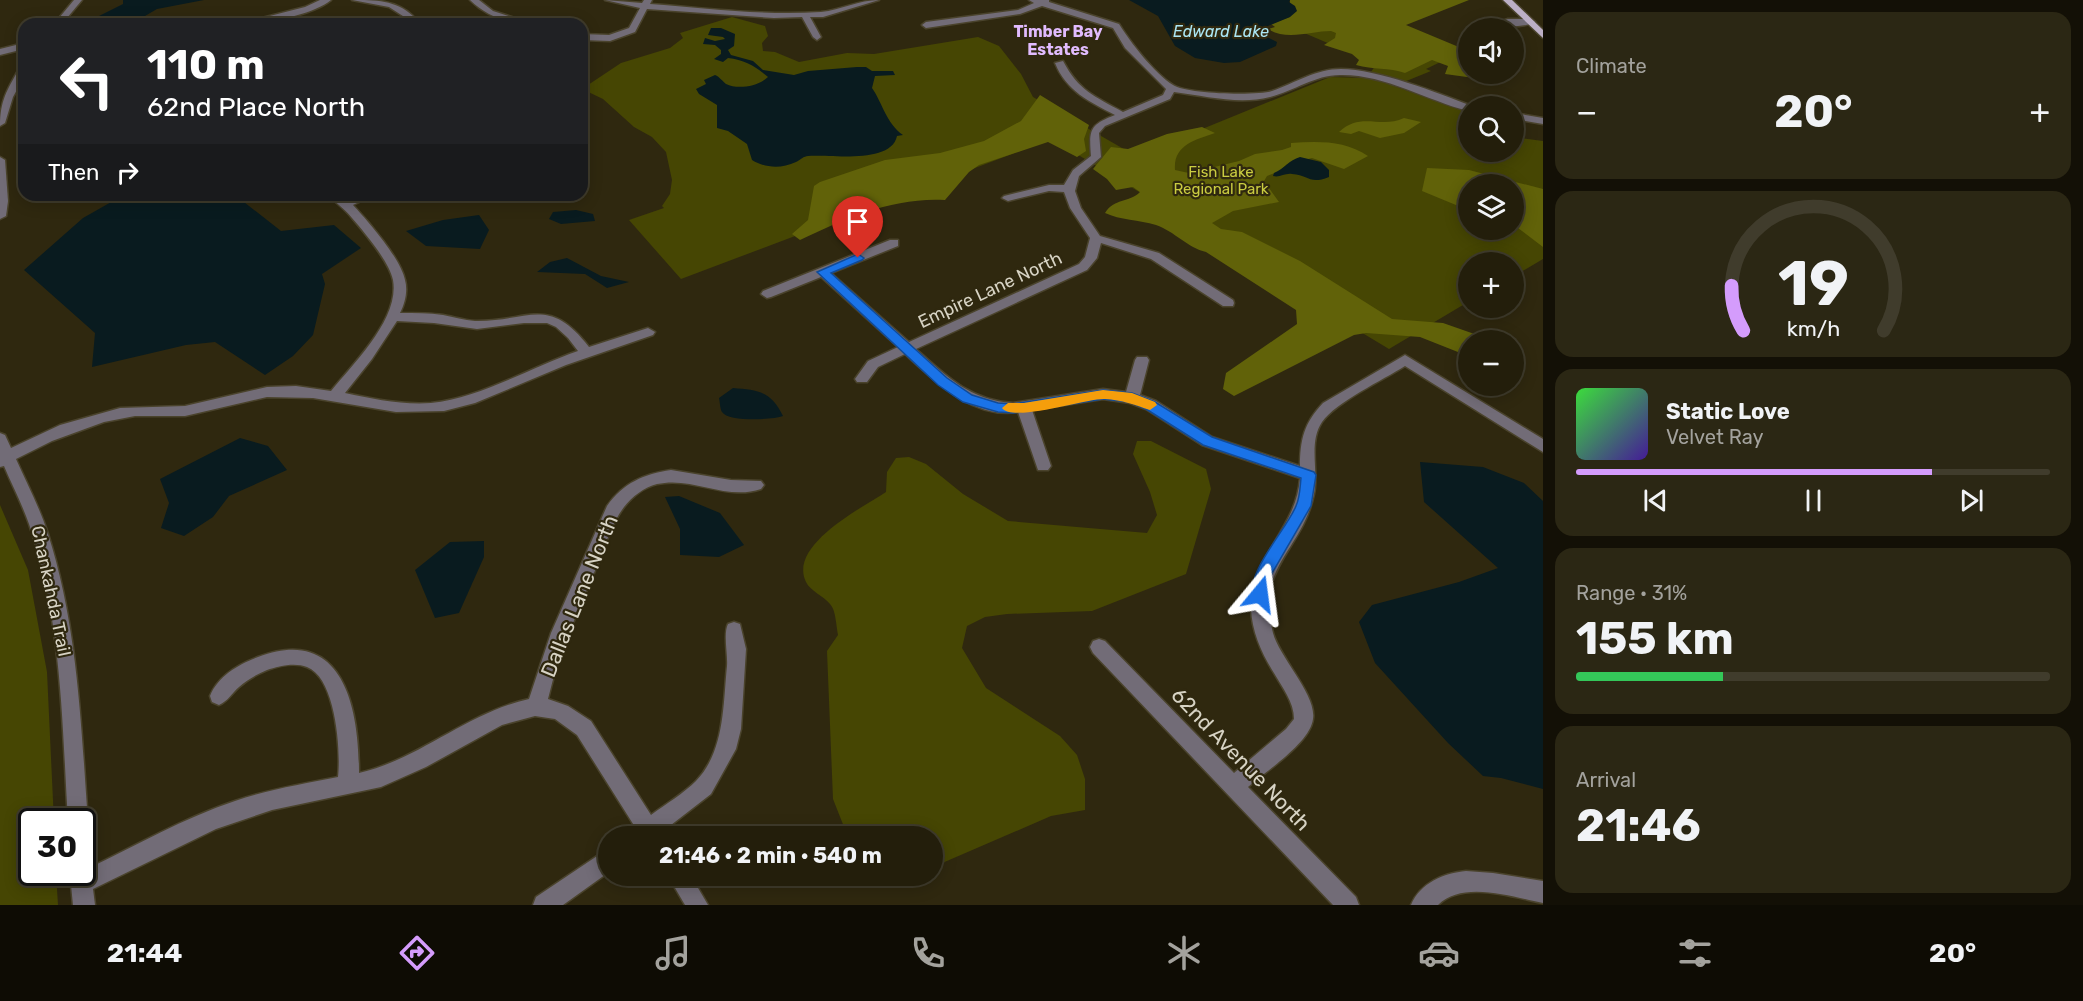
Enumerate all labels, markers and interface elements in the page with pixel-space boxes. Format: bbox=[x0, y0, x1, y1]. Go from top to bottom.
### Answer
map controls bbox=[1458, 18, 1524, 396]
button: sound bbox=[1458, 18, 1524, 84]
district label: Timber Bay Estates bbox=[1013, 22, 1103, 59]
water label: Edward Lake bbox=[1173, 22, 1269, 41]
text: 110 m bbox=[147, 40, 265, 90]
icon: left bbox=[48, 42, 126, 120]
text: Climate bbox=[1576, 54, 1647, 78]
text: 20° bbox=[1774, 85, 1853, 138]
text: 62nd Place North bbox=[147, 91, 365, 123]
text: − bbox=[1576, 92, 1597, 131]
text: + bbox=[2029, 92, 2050, 131]
button: search bbox=[1458, 96, 1524, 162]
icon: right bbox=[111, 156, 144, 189]
text: Then bbox=[48, 159, 99, 186]
park label: Fish Lake Regional Park bbox=[1173, 163, 1269, 198]
button: layers bbox=[1458, 174, 1524, 240]
pin bbox=[832, 196, 883, 258]
icon: arrive bbox=[841, 205, 874, 238]
street label: Empire Lane North bbox=[915, 247, 1065, 333]
text: 19 bbox=[1777, 247, 1849, 321]
button: + bbox=[1458, 252, 1524, 318]
text: km/h bbox=[1786, 316, 1840, 341]
button: − bbox=[1458, 330, 1524, 396]
text: Static Love bbox=[1666, 398, 1790, 425]
text: Velvet Ray bbox=[1666, 425, 1764, 449]
icon: previous bbox=[1639, 484, 1672, 517]
icon: pause bbox=[1797, 484, 1830, 517]
icon: next bbox=[1955, 484, 1988, 517]
street label: Dallas Lane North bbox=[535, 511, 623, 681]
street label: Chankahda Trail bbox=[26, 524, 76, 658]
position arrow bbox=[1228, 562, 1292, 626]
text: Range · 31% bbox=[1576, 581, 1687, 605]
text: 155 km bbox=[1576, 612, 1734, 665]
street label: 62nd Avenue North bbox=[1166, 682, 1316, 836]
text: Arrival bbox=[1576, 768, 1636, 792]
text: 21:46 bbox=[1576, 799, 1701, 852]
speed limit sign: 30 bbox=[18, 808, 96, 886]
text: 21:46 · 2 min · 540 m bbox=[659, 842, 882, 869]
icon: directions bbox=[396, 932, 438, 974]
icon: music bbox=[652, 932, 694, 974]
icon: phone bbox=[907, 932, 949, 974]
icon: climate bbox=[1163, 932, 1205, 974]
icon: car bbox=[1418, 932, 1460, 974]
icon: filters bbox=[1674, 932, 1716, 974]
text: 21:44 bbox=[107, 937, 183, 969]
text: 20° bbox=[1929, 937, 1976, 969]

